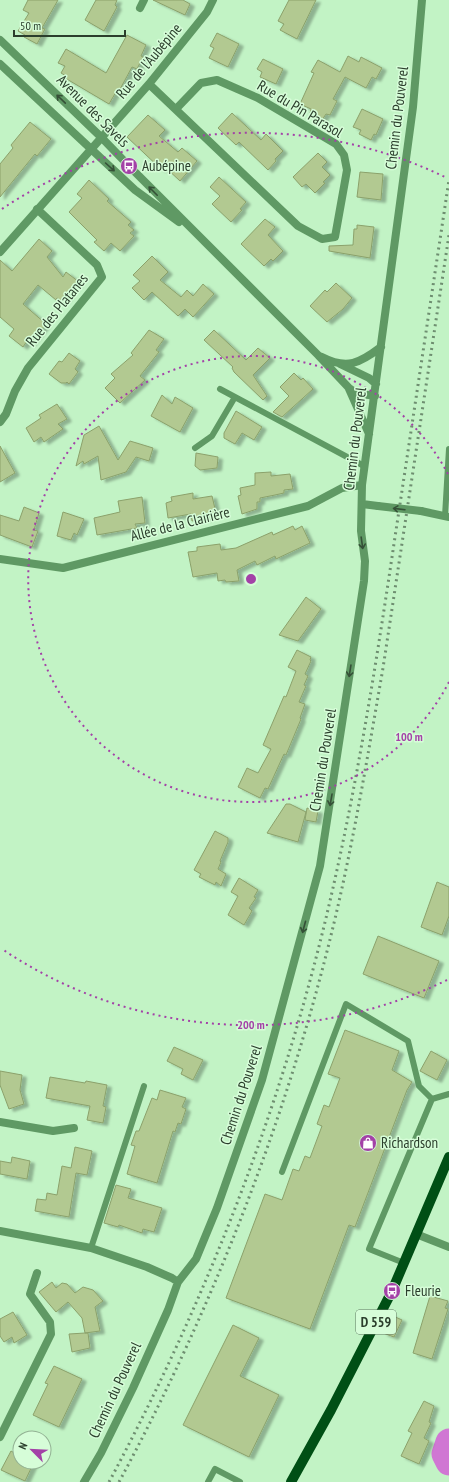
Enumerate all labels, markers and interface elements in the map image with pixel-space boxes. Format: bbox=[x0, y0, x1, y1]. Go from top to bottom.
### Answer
scale bar bbox=[14, 12, 125, 38]
text: 50 m bbox=[20, 18, 41, 33]
street label: Rue de l'Aubépine bbox=[112, 19, 186, 102]
street label: Chemin du Pouverel bbox=[381, 65, 412, 171]
street label: Avenue des Savels bbox=[53, 70, 134, 151]
street label: Rue du Pin Parasol bbox=[254, 76, 347, 142]
one-way arrow bbox=[56, 94, 66, 103]
bus stop icon: Aubépine bbox=[119, 156, 139, 176]
place label: Aubépine bbox=[142, 156, 191, 175]
one-way arrow bbox=[105, 162, 115, 172]
one-way arrow bbox=[148, 186, 158, 195]
street label: Rue des Platanes bbox=[21, 269, 92, 350]
street label: Chemin du Pouverel bbox=[339, 386, 370, 492]
street label: Allée de la Clairière bbox=[128, 502, 231, 545]
one-way arrow bbox=[393, 505, 406, 513]
one-way arrow bbox=[358, 536, 366, 549]
centre of rings bbox=[244, 572, 258, 586]
one-way arrow bbox=[346, 664, 354, 677]
street label: Chemin du Pouverel bbox=[305, 707, 340, 813]
text: 100 m bbox=[395, 729, 423, 744]
one-way arrow bbox=[327, 793, 335, 806]
one-way arrow bbox=[300, 920, 307, 933]
text: 200 m bbox=[237, 1017, 265, 1032]
street label: Chemin du Pouverel bbox=[215, 1042, 266, 1147]
shop icon: Richardson bbox=[358, 1133, 378, 1153]
place label: Richardson bbox=[381, 1133, 438, 1152]
bus stop icon: Fleurie bbox=[382, 1281, 402, 1301]
place label: Fleurie bbox=[405, 1281, 441, 1300]
road number: D 559 bbox=[356, 1310, 396, 1334]
street label: Chemin du Pouverel bbox=[84, 1338, 145, 1441]
north arrow bbox=[12, 1430, 52, 1470]
text: N bbox=[15, 1440, 30, 1451]

